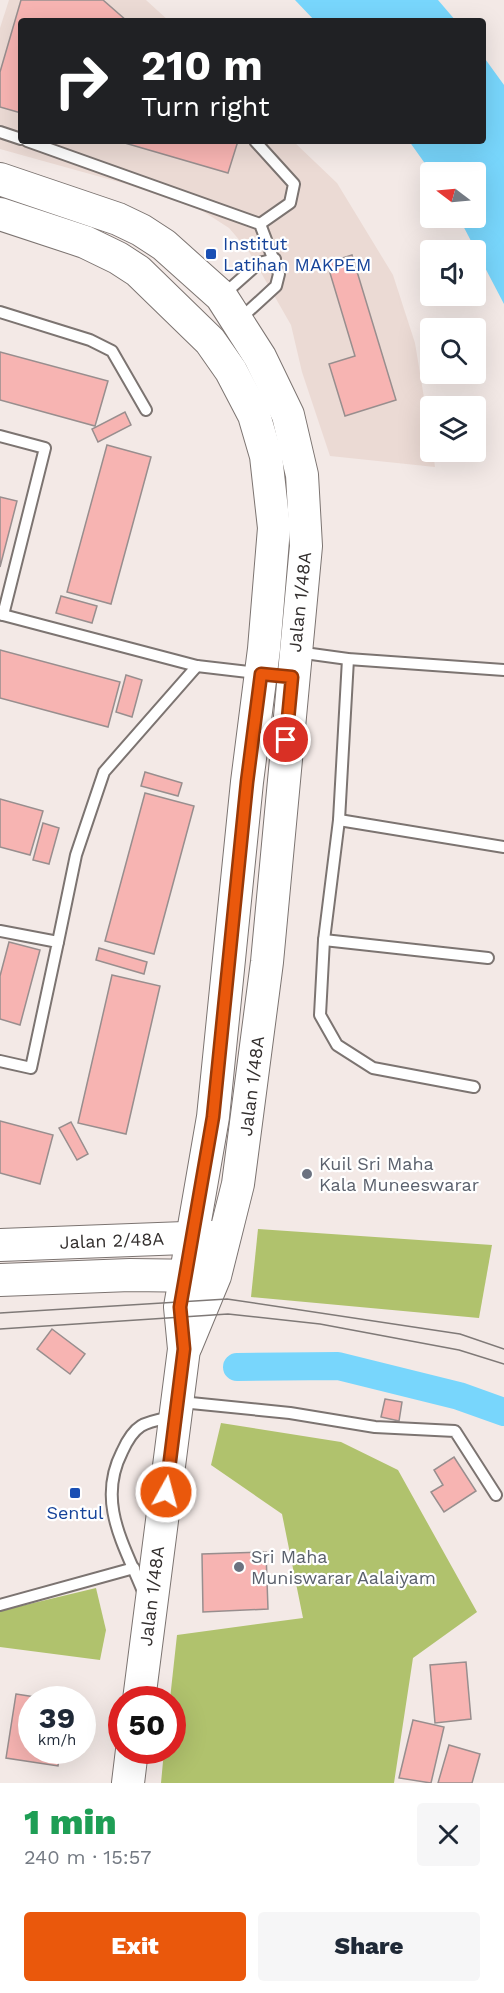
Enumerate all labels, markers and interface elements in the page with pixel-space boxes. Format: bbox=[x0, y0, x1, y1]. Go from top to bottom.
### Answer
text: 210 m bbox=[141, 41, 263, 90]
icon: right bbox=[42, 42, 120, 120]
text: Turn right bbox=[141, 91, 270, 123]
north arrow bbox=[420, 162, 486, 228]
map controls bbox=[420, 162, 486, 462]
place label: Institut Latihan MAKPEM bbox=[223, 233, 371, 275]
button: sound bbox=[420, 240, 486, 306]
marker: Institut Latihan MAKPEM bbox=[204, 247, 218, 261]
button: search bbox=[420, 318, 486, 384]
button: layers bbox=[420, 396, 486, 462]
street label: Jalan 1/48A bbox=[284, 551, 315, 653]
pin bbox=[260, 714, 311, 765]
icon: arrive bbox=[269, 723, 302, 756]
street label: Jalan 1/48A bbox=[235, 1035, 268, 1137]
place label: Kuil Sri Maha Kala Muneeswarar bbox=[319, 1153, 479, 1195]
marker: Kuil Sri Maha Kala Muneeswarar bbox=[300, 1167, 314, 1181]
street label: Jalan 2/48A bbox=[59, 1228, 165, 1253]
position arrow bbox=[134, 1460, 198, 1524]
marker: Sentul bbox=[68, 1486, 82, 1500]
place label: Sentul bbox=[46, 1502, 104, 1523]
street label: Jalan 1/48A bbox=[135, 1545, 168, 1647]
place label: Sri Maha Muniswarar Aalaiyam bbox=[251, 1546, 436, 1588]
marker: Sri Maha Muniswarar Aalaiyam bbox=[232, 1560, 246, 1574]
speed limit sign: 50 bbox=[108, 1686, 186, 1764]
text: 39 bbox=[39, 1700, 75, 1735]
text: km/h bbox=[38, 1731, 76, 1749]
text: 1 min bbox=[24, 1801, 117, 1843]
button: close bbox=[417, 1803, 480, 1866]
text: 240 m · 15:57 bbox=[24, 1845, 152, 1869]
button: Exit bbox=[24, 1912, 246, 1981]
button: Share bbox=[258, 1912, 480, 1981]

